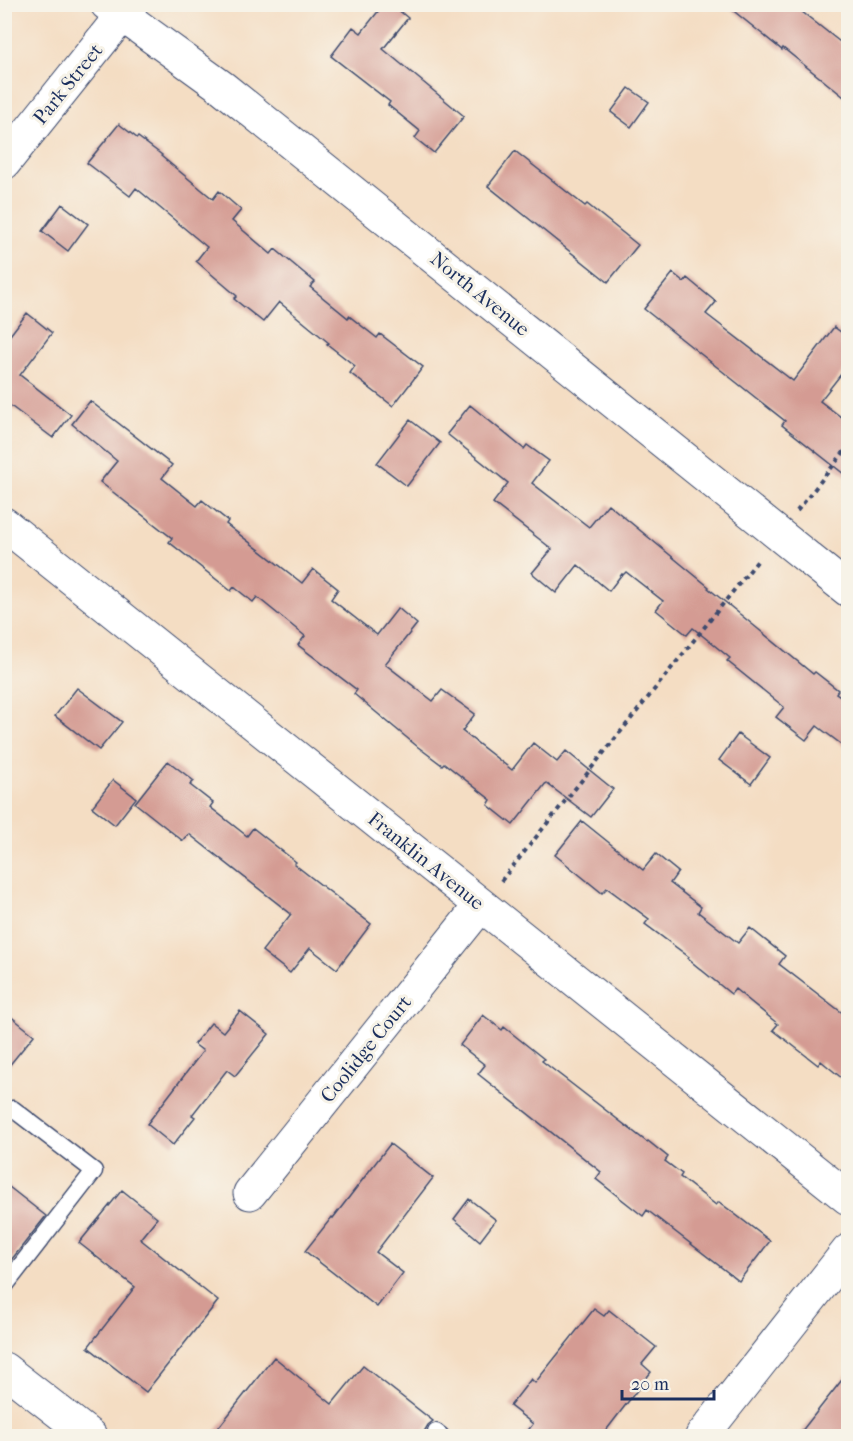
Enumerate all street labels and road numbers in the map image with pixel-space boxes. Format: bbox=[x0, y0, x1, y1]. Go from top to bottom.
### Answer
street label: Park Street bbox=[29, 39, 107, 129]
street label: North Avenue bbox=[426, 247, 534, 341]
street label: Franklin Avenue bbox=[363, 807, 489, 915]
street label: Coolidge Court bbox=[316, 991, 416, 1107]

